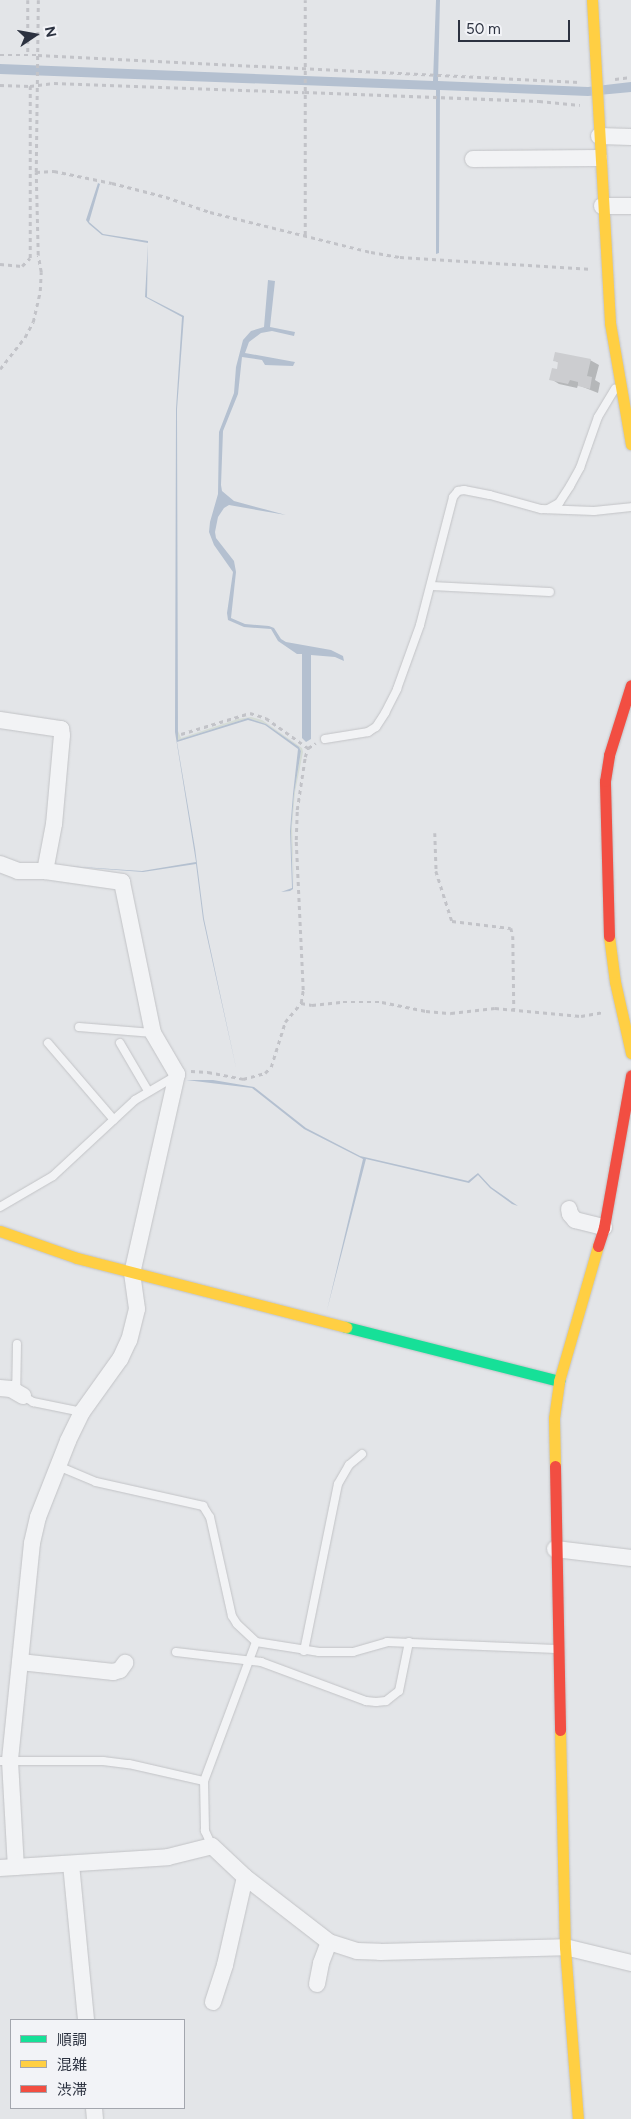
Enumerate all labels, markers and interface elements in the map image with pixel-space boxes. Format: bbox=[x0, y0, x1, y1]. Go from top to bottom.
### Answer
north arrow bbox=[10, 10, 60, 60]
scale bar bbox=[461, 10, 574, 42]
text: 50 m bbox=[466, 20, 501, 38]
text: N bbox=[41, 25, 60, 39]
legend bbox=[10, 2019, 185, 2109]
text: 順調 bbox=[57, 2031, 87, 2049]
text: 混雑 bbox=[57, 2056, 87, 2074]
text: 渋滞 bbox=[57, 2081, 87, 2099]

